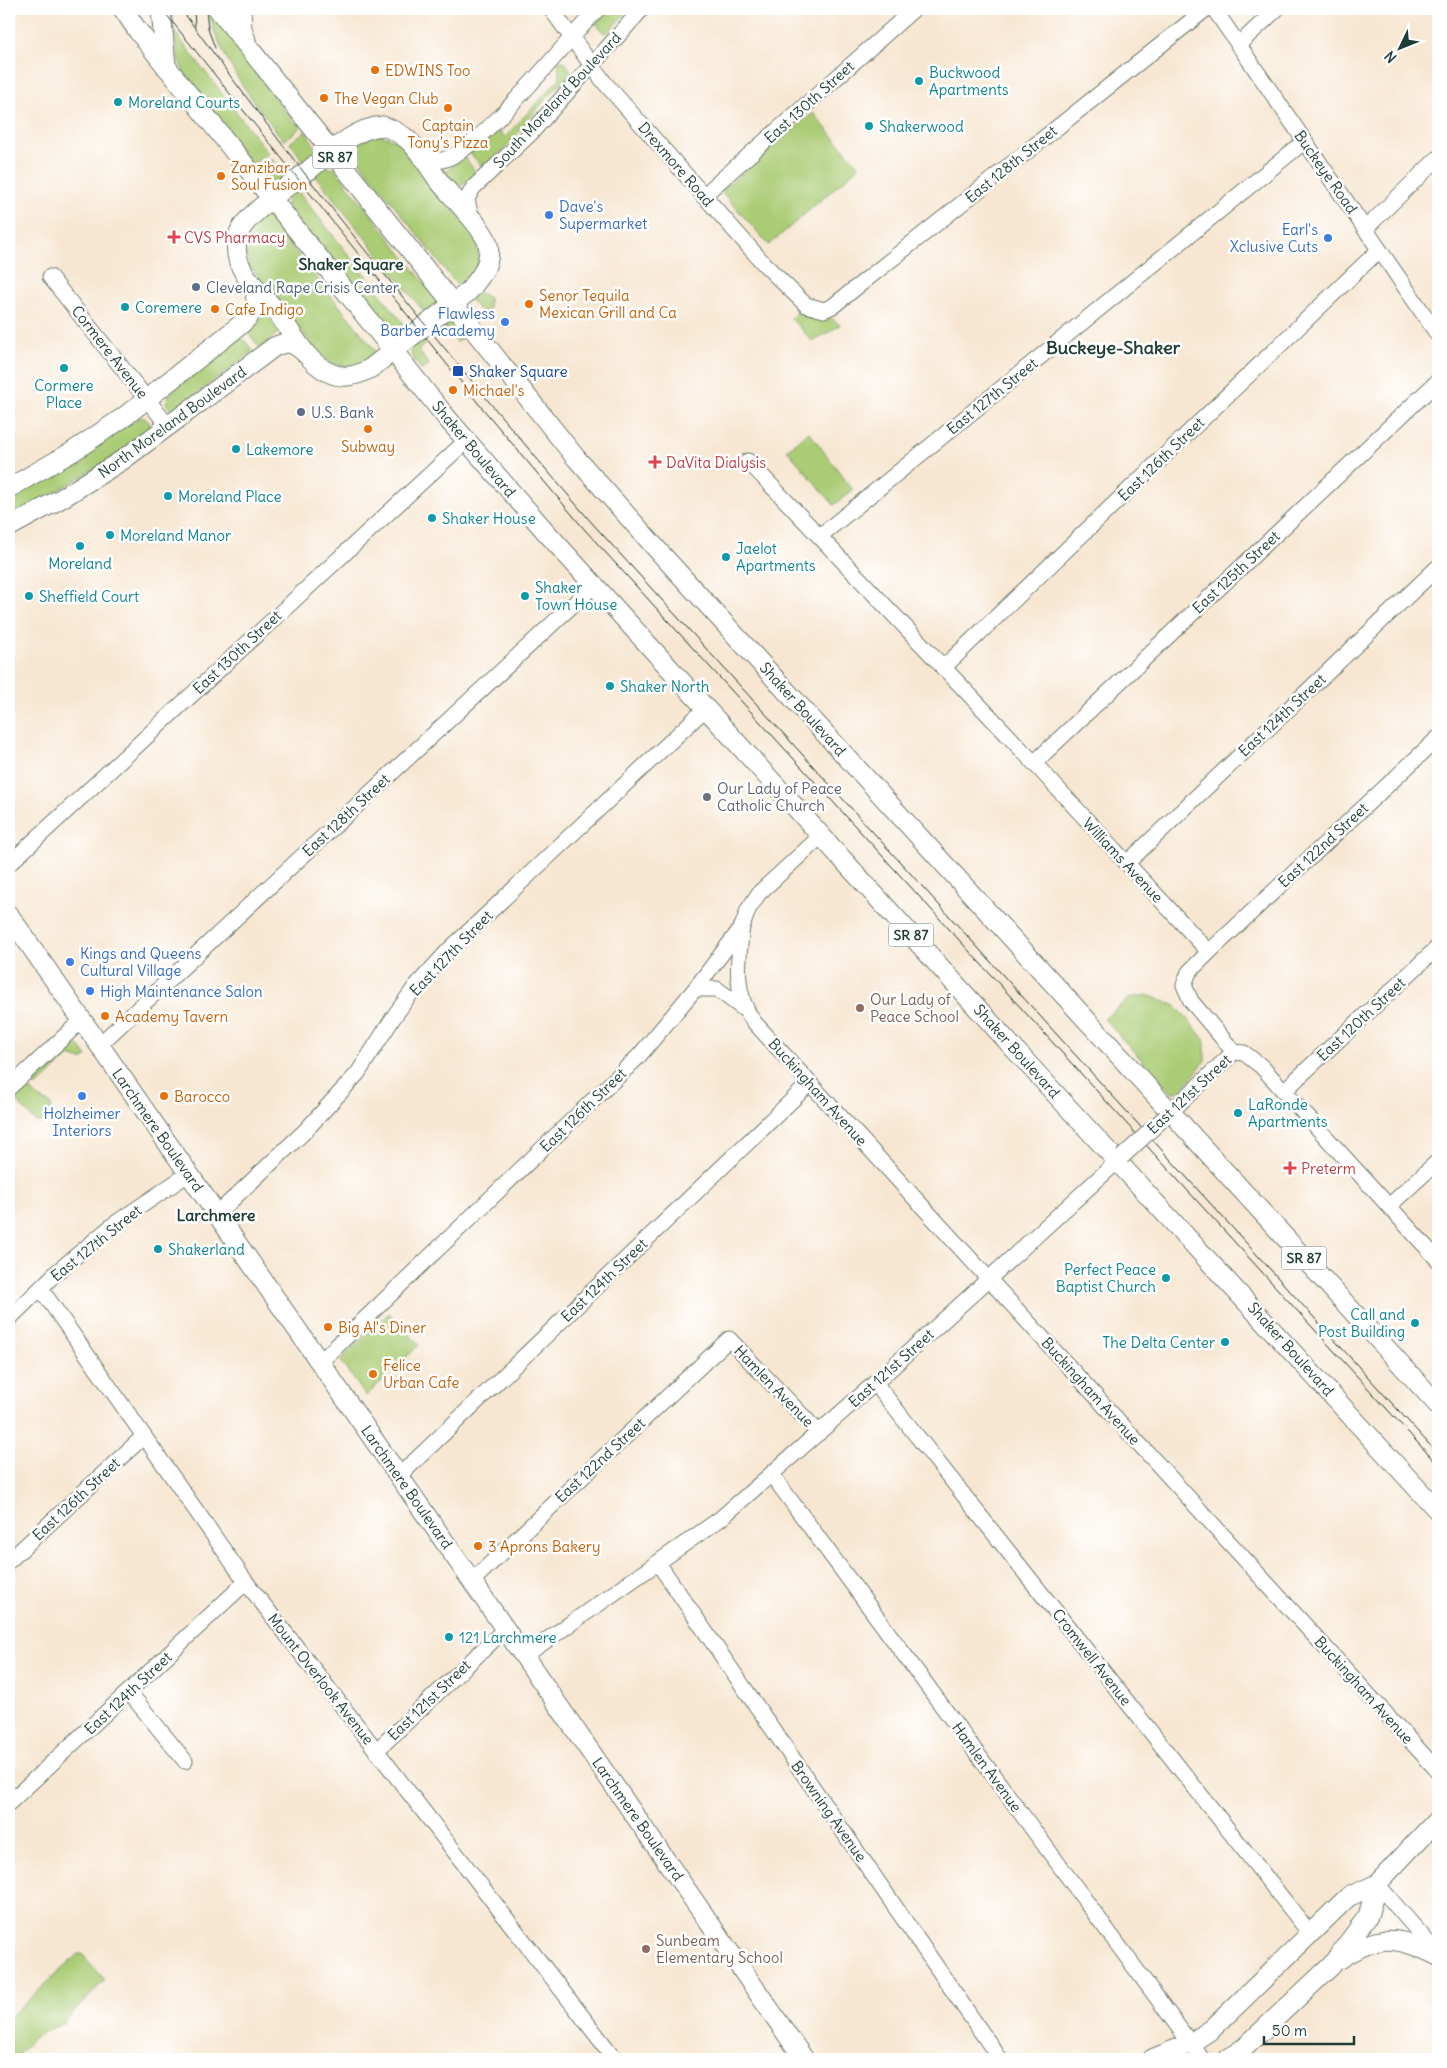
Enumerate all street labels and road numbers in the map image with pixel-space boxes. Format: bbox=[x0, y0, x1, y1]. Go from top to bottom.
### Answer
street label: South Moreland Boulevard bbox=[489, 28, 625, 172]
street label: East 130th Street bbox=[760, 57, 858, 147]
street label: Drexmore Road bbox=[634, 118, 718, 210]
street label: East 128th Street bbox=[961, 121, 1061, 207]
street label: Buckeye Road bbox=[1290, 127, 1362, 217]
road number: SR 87 bbox=[312, 146, 358, 168]
street label: Cormere Avenue bbox=[68, 302, 152, 402]
street label: East 127th Street bbox=[943, 354, 1041, 438]
street label: North Moreland Boulevard bbox=[94, 362, 250, 482]
street label: Shaker Boulevard bbox=[428, 397, 520, 501]
street label: East 126th Street bbox=[1114, 413, 1208, 505]
street label: East 125th Street bbox=[1188, 527, 1284, 617]
street label: East 130th Street bbox=[189, 606, 285, 698]
street label: Shaker Boulevard bbox=[756, 658, 850, 760]
street label: East 124th Street bbox=[1234, 670, 1330, 760]
street label: East 128th Street bbox=[298, 770, 394, 860]
street label: East 122nd Street bbox=[1274, 798, 1372, 892]
street label: Williams Avenue bbox=[1079, 813, 1167, 907]
street label: East 127th Street bbox=[405, 906, 497, 1000]
road number: SR 87 bbox=[888, 924, 934, 946]
street label: East 120th Street bbox=[1313, 973, 1409, 1065]
street label: Shaker Boulevard bbox=[970, 1000, 1064, 1102]
street label: Buckingham Avenue bbox=[765, 1034, 871, 1150]
street label: East 121st Street bbox=[1143, 1050, 1235, 1138]
street label: East 126th Street bbox=[536, 1064, 630, 1156]
street label: Larchmere Boulevard bbox=[108, 1065, 208, 1196]
street label: East 127th Street bbox=[47, 1201, 145, 1285]
street label: East 124th Street bbox=[557, 1234, 651, 1326]
road number: SR 87 bbox=[1282, 1246, 1326, 1270]
street label: Shaker Boulevard bbox=[1244, 1298, 1338, 1400]
street label: East 121st Street bbox=[844, 1325, 938, 1411]
street label: Buckingham Avenue bbox=[1038, 1333, 1144, 1449]
street label: Hamlen Avenue bbox=[730, 1341, 818, 1431]
street label: East 122nd Street bbox=[551, 1413, 649, 1507]
street label: Larchmere Boulevard bbox=[357, 1422, 457, 1553]
street label: East 126th Street bbox=[28, 1454, 124, 1544]
street label: Cromwell Avenue bbox=[1048, 1605, 1136, 1709]
street label: Mount Overlook Avenue bbox=[264, 1610, 378, 1748]
street label: Buckingham Avenue bbox=[1311, 1632, 1417, 1748]
street label: East 124th Street bbox=[80, 1648, 176, 1738]
street label: East 121st Street bbox=[383, 1656, 475, 1744]
street label: Hamlen Avenue bbox=[948, 1718, 1026, 1816]
street label: Larchmere Boulevard bbox=[588, 1754, 688, 1885]
street label: Browning Avenue bbox=[787, 1757, 871, 1865]

